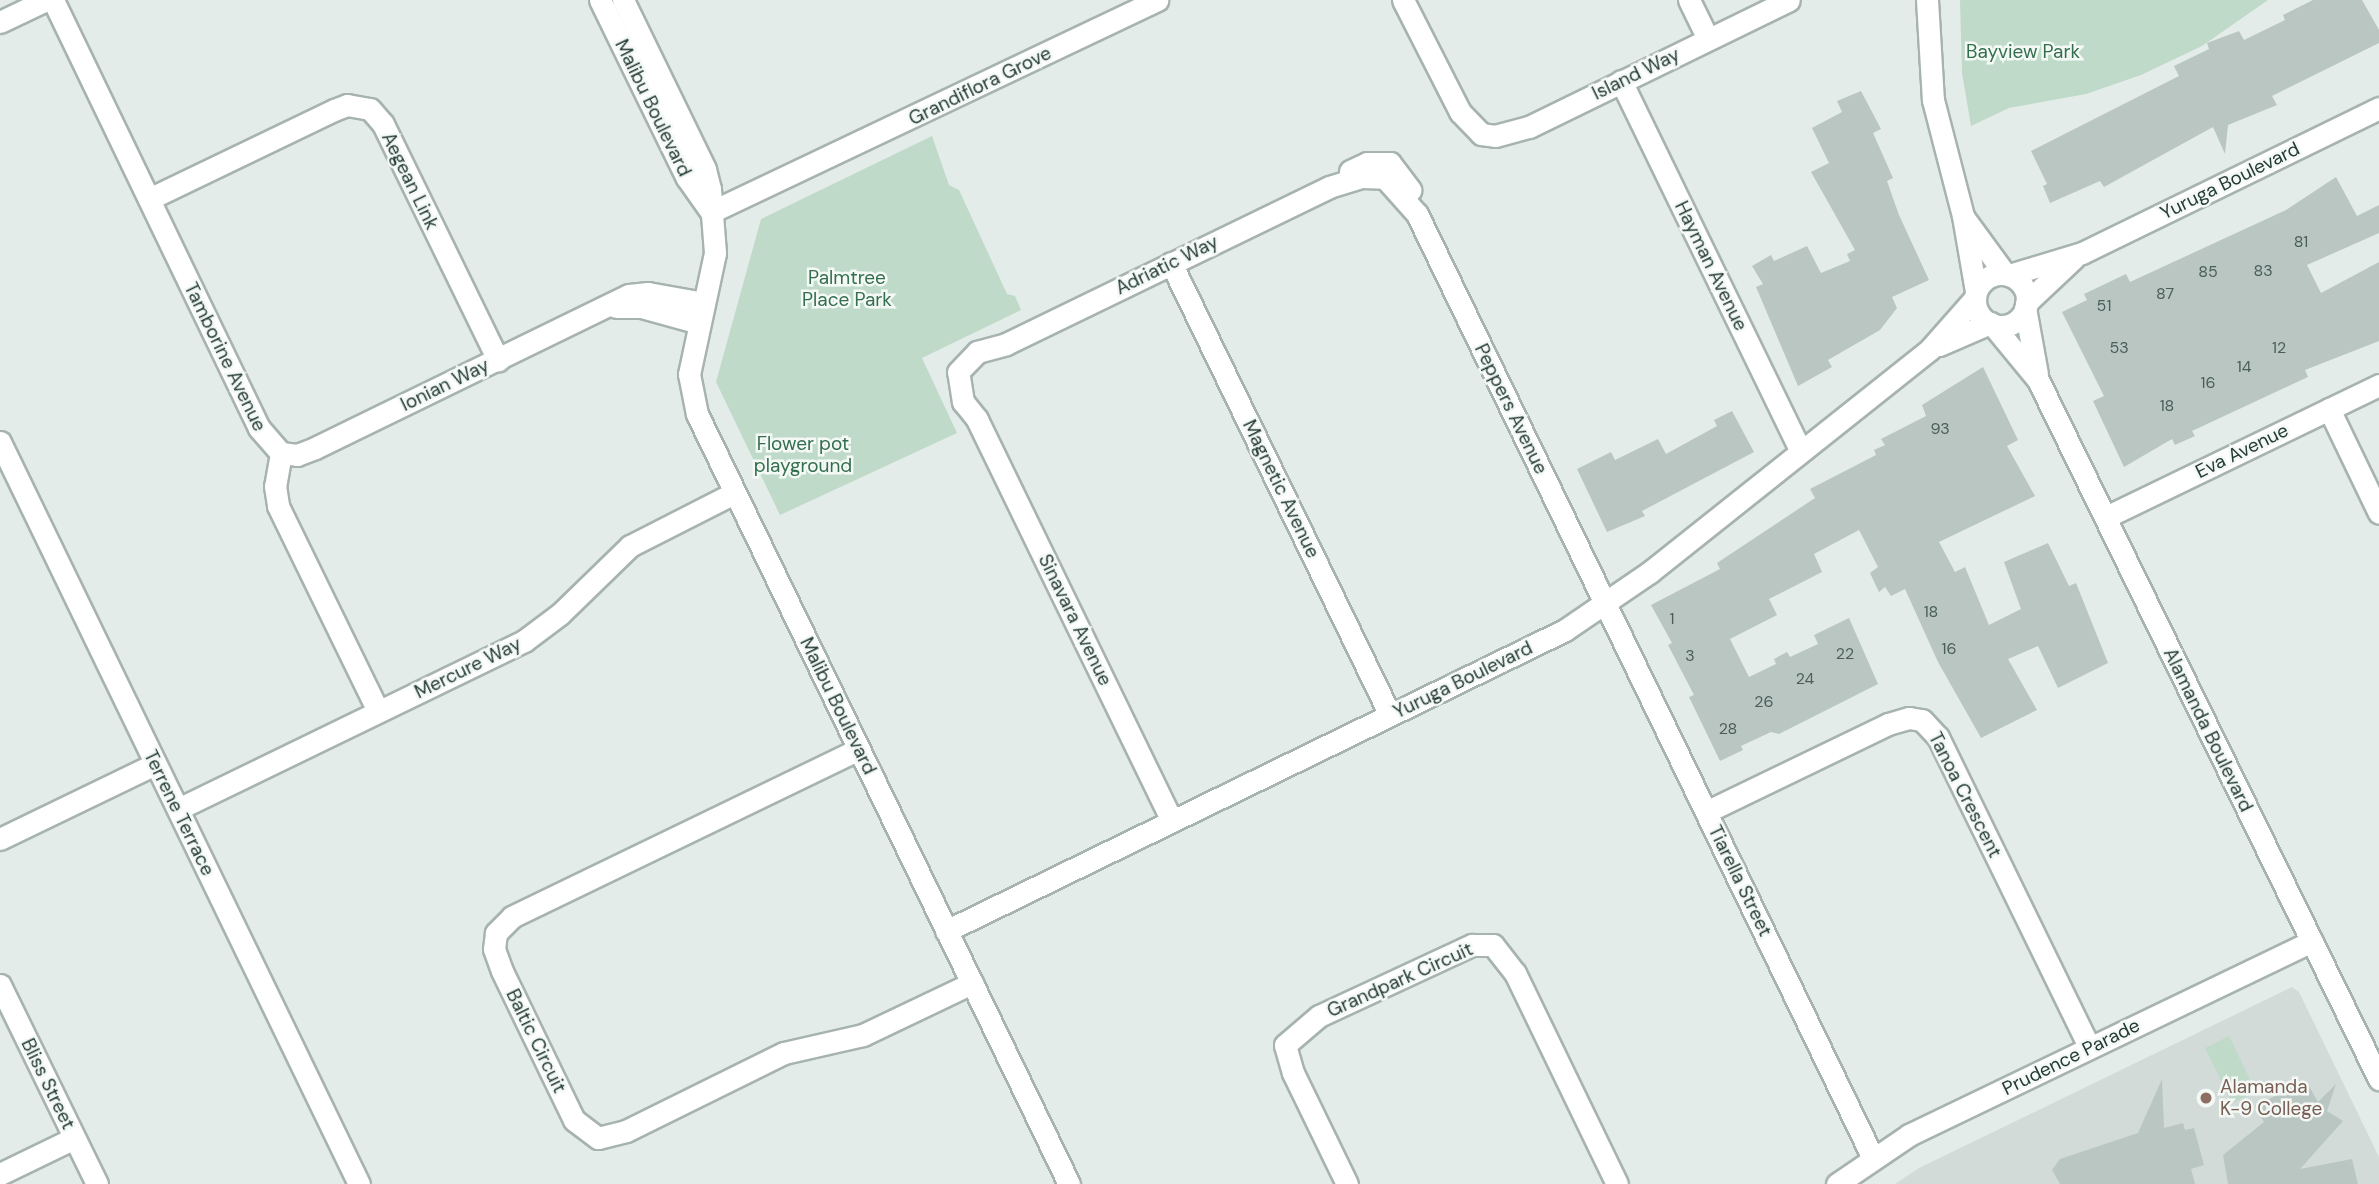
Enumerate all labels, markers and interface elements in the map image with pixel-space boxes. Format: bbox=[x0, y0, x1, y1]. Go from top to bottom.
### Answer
street label: Malibu Boulevard bbox=[610, 36, 696, 180]
park label: Bayview Park bbox=[1966, 41, 2080, 63]
street label: Grandiflora Grove bbox=[905, 42, 1055, 130]
street label: Island Way bbox=[1589, 43, 1683, 105]
street label: Aegean Link bbox=[377, 129, 443, 233]
street label: Yuruga Boulevard bbox=[2157, 137, 2303, 225]
street label: Hayman Avenue bbox=[1670, 197, 1752, 335]
street label: Adriatic Way bbox=[1112, 230, 1222, 300]
house number: 81 bbox=[2294, 232, 2308, 252]
house number: 83 bbox=[2253, 261, 2273, 281]
house number: 85 bbox=[2198, 262, 2218, 282]
park label: Palmtree Place Park bbox=[802, 267, 892, 311]
street label: Tamborine Avenue bbox=[179, 279, 271, 435]
house number: 87 bbox=[2156, 284, 2174, 304]
house number: 51 bbox=[2097, 296, 2111, 316]
house number: 53 bbox=[2109, 338, 2129, 358]
house number: 12 bbox=[2272, 338, 2286, 358]
street label: Peppers Avenue bbox=[1470, 340, 1552, 478]
street label: Ionian Way bbox=[397, 354, 493, 416]
house number: 14 bbox=[2237, 357, 2251, 377]
house number: 16 bbox=[2200, 373, 2216, 393]
house number: 18 bbox=[2160, 396, 2174, 416]
street label: Magnetic Avenue bbox=[1238, 416, 1324, 562]
house number: 93 bbox=[1930, 419, 1950, 439]
street label: Eva Avenue bbox=[2192, 419, 2292, 483]
park label: Flower pot playground bbox=[754, 433, 852, 477]
street label: Sinavara Avenue bbox=[1033, 551, 1117, 689]
house number: 18 bbox=[1924, 602, 1938, 622]
house number: 1 bbox=[1670, 609, 1674, 629]
street label: Mercure Way bbox=[411, 632, 525, 704]
street label: Malibu Boulevard bbox=[795, 634, 881, 778]
street label: Yuruga Boulevard bbox=[1390, 636, 1536, 724]
house number: 16 bbox=[1941, 639, 1957, 659]
house number: 22 bbox=[1836, 644, 1854, 664]
street label: Alamanda Boulevard bbox=[2158, 644, 2258, 816]
house number: 3 bbox=[1685, 646, 1695, 666]
house number: 24 bbox=[1796, 669, 1814, 689]
house number: 26 bbox=[1754, 692, 1774, 712]
house number: 28 bbox=[1719, 719, 1737, 739]
street label: Tanoa Crescent bbox=[1924, 728, 2006, 862]
street label: Terrene Terrace bbox=[139, 747, 219, 879]
street label: Tiarella Street bbox=[1703, 822, 1777, 940]
street label: Grandpark Circuit bbox=[1324, 938, 1476, 1022]
street label: Baltic Circuit bbox=[501, 985, 571, 1097]
street label: Prudence Parade bbox=[1998, 1014, 2144, 1100]
street label: Bliss Street bbox=[16, 1035, 80, 1133]
place label: Alamanda K-9 College bbox=[2220, 1076, 2322, 1120]
marker: Alamanda K-9 College bbox=[2198, 1090, 2214, 1106]

